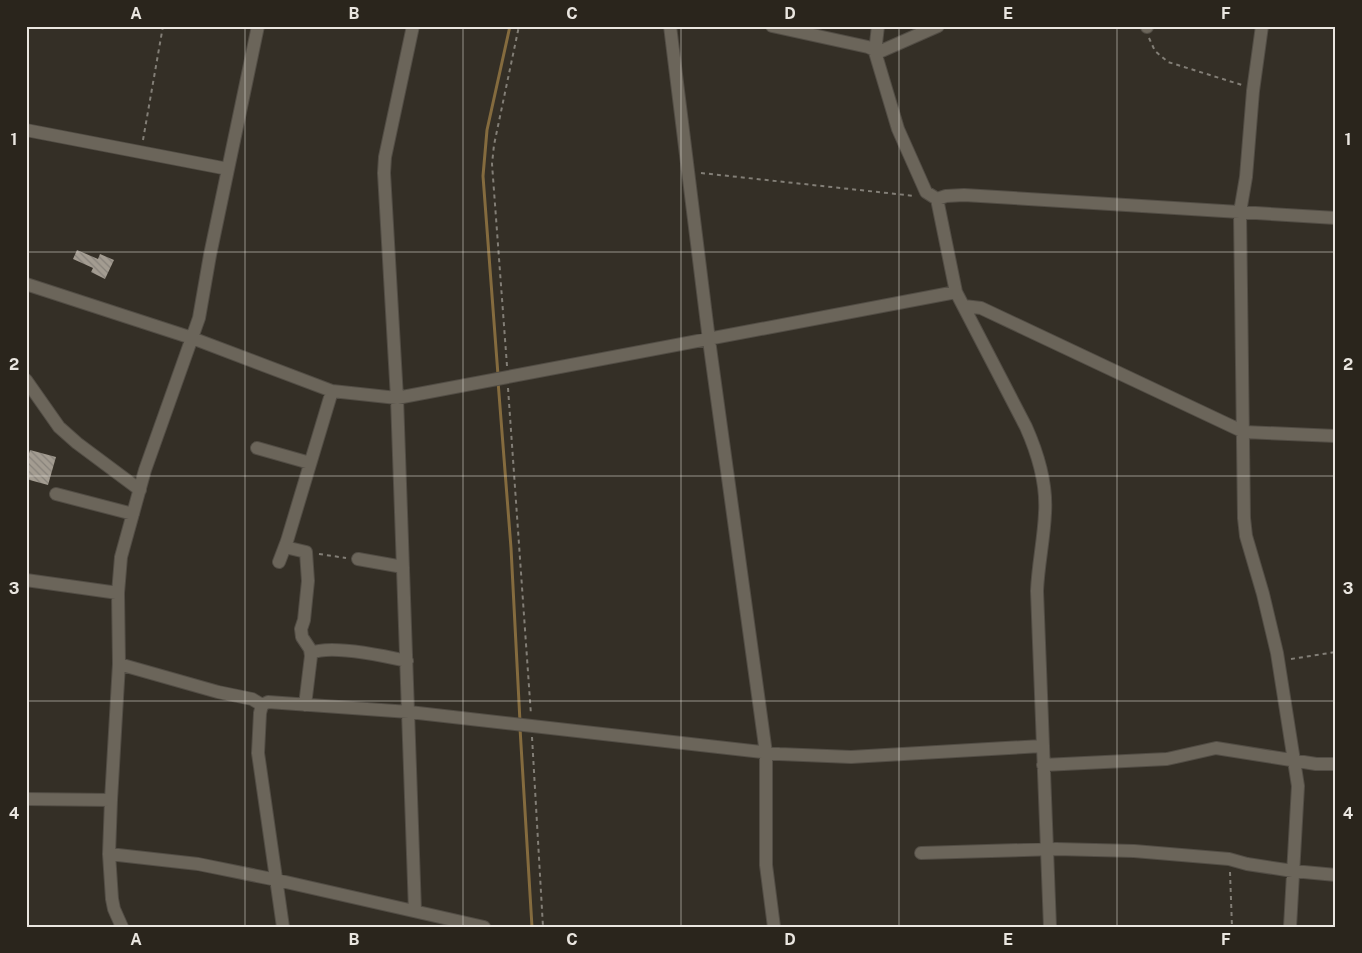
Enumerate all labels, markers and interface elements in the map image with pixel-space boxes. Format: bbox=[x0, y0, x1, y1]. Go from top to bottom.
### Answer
text: A bbox=[130, 4, 142, 23]
text: B bbox=[349, 4, 360, 23]
text: C bbox=[566, 4, 578, 23]
text: D bbox=[784, 4, 796, 23]
text: E bbox=[1003, 4, 1013, 23]
text: F bbox=[1221, 4, 1231, 23]
text: 1 bbox=[11, 130, 17, 149]
text: 1 bbox=[1345, 130, 1351, 149]
text: 2 bbox=[9, 355, 19, 374]
text: 2 bbox=[1343, 355, 1353, 374]
text: 3 bbox=[9, 579, 19, 598]
text: 3 bbox=[1343, 579, 1353, 598]
text: 4 bbox=[9, 804, 20, 823]
text: 4 bbox=[1343, 804, 1354, 823]
text: A bbox=[130, 930, 142, 949]
text: B bbox=[349, 930, 360, 949]
text: C bbox=[566, 930, 578, 949]
text: D bbox=[784, 930, 796, 949]
text: E bbox=[1003, 930, 1013, 949]
text: F bbox=[1221, 930, 1231, 949]

